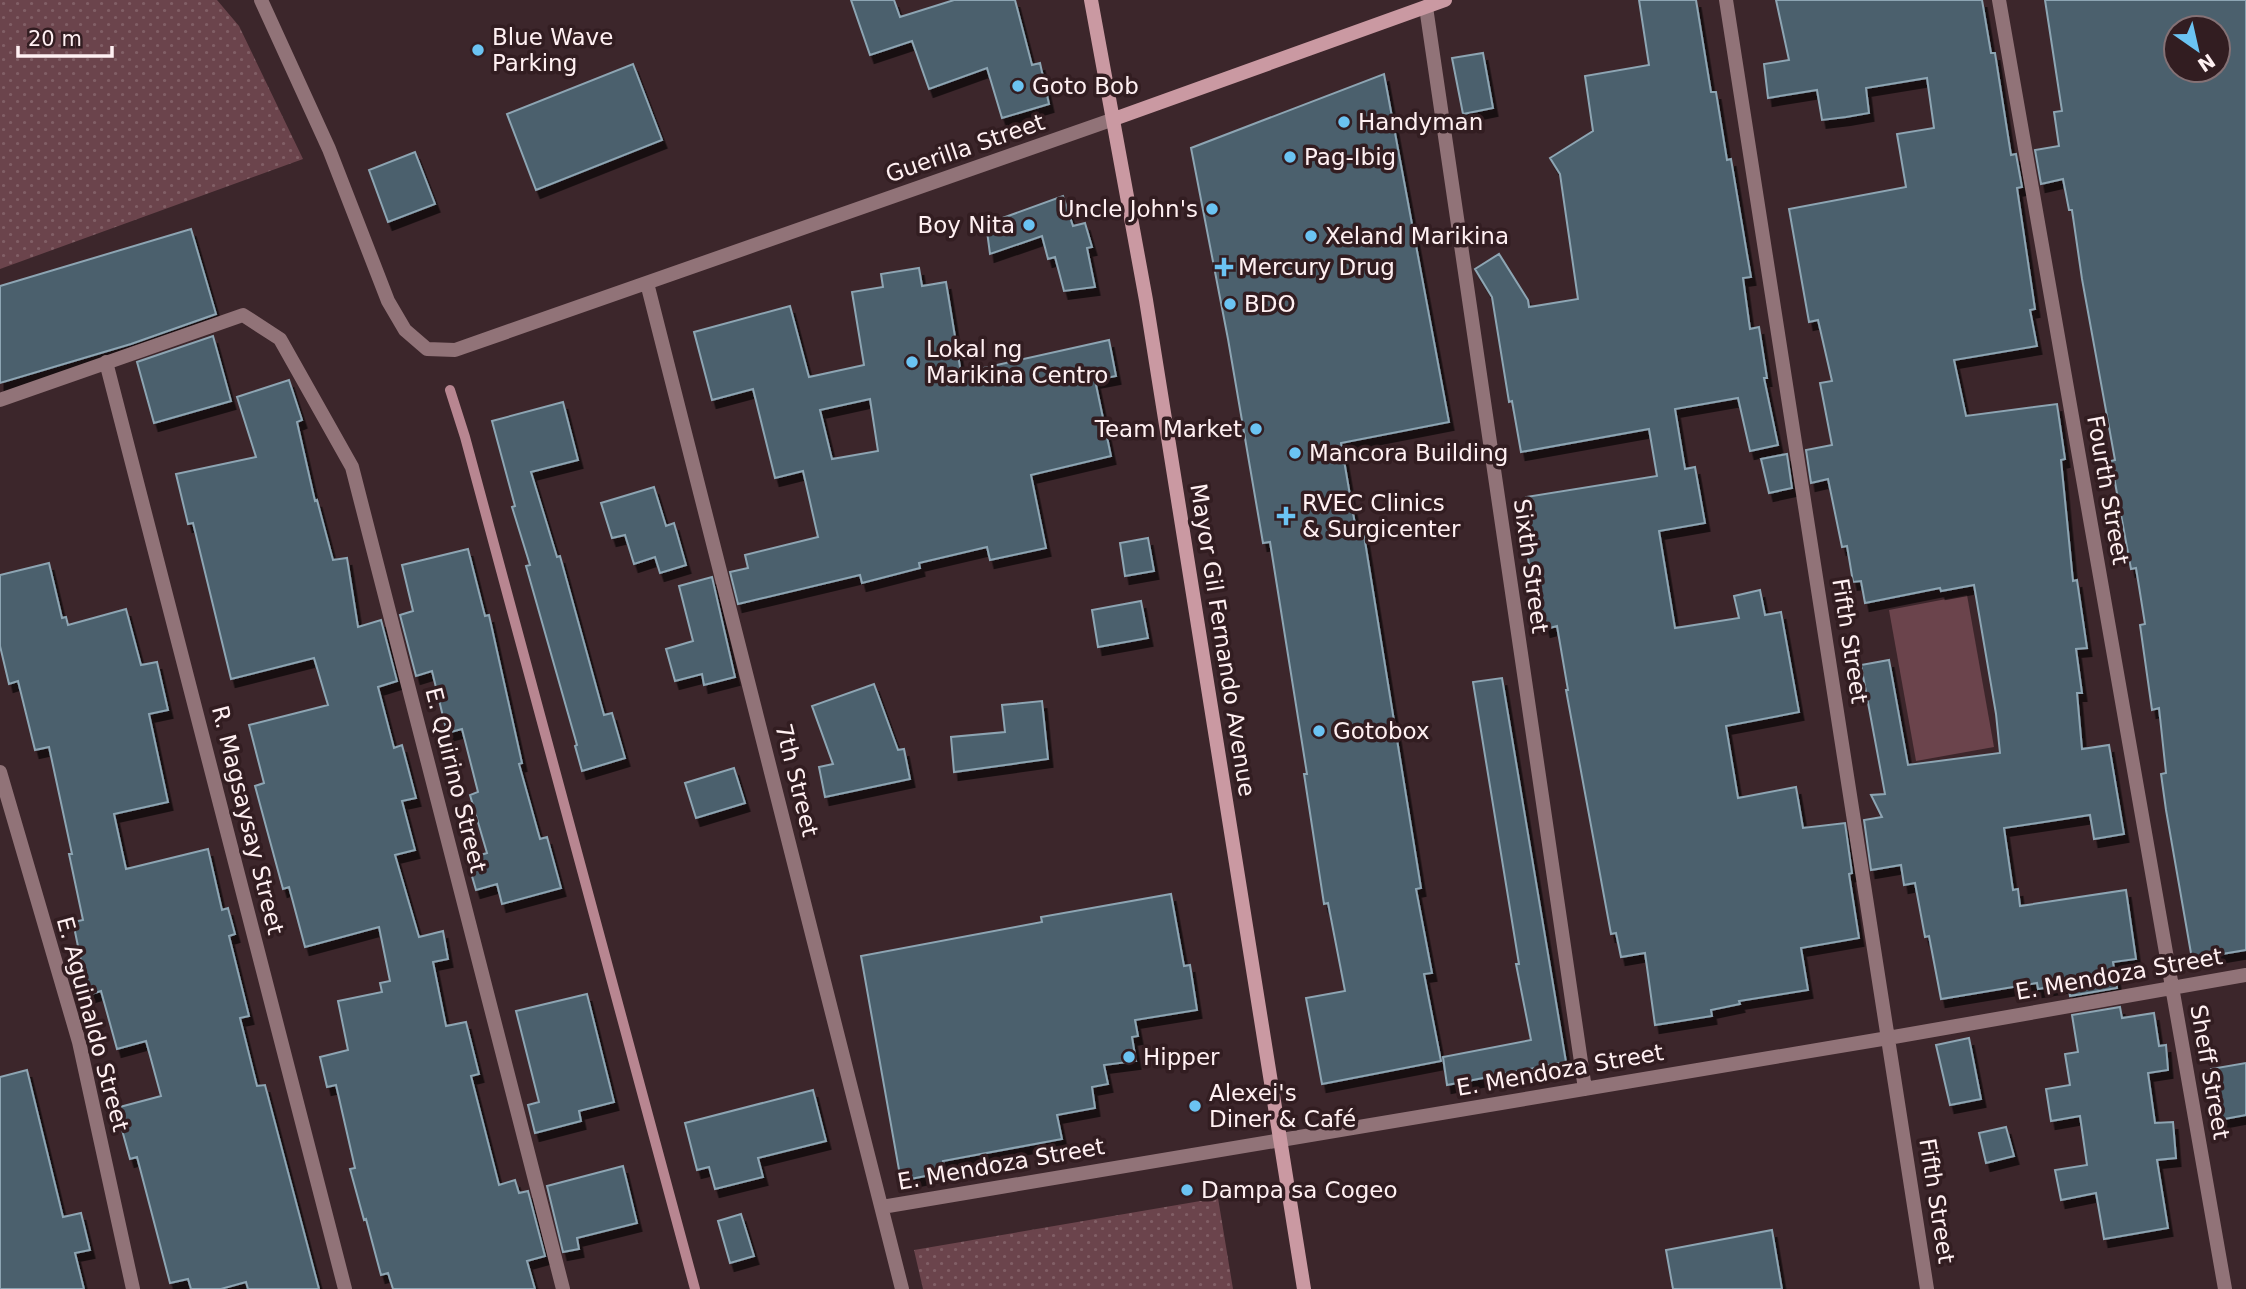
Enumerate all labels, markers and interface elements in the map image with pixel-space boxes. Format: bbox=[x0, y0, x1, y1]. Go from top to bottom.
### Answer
scale bar bbox=[18, 14, 112, 58]
north arrow bbox=[2162, 14, 2232, 84]
place label: Blue Wave Parking bbox=[492, 24, 613, 76]
text: 20 m bbox=[28, 27, 82, 51]
marker: Blue Wave Parking bbox=[470, 42, 486, 58]
text: N bbox=[2194, 50, 2219, 77]
place label: Goto Bob bbox=[1032, 73, 1139, 99]
marker: Goto Bob bbox=[1010, 78, 1026, 94]
street label: Guerilla Street bbox=[882, 109, 1048, 187]
place label: Handyman bbox=[1358, 109, 1483, 135]
marker: Handyman bbox=[1336, 114, 1352, 130]
place label: Pag-Ibig bbox=[1304, 144, 1396, 170]
marker: Pag-Ibig bbox=[1282, 149, 1298, 165]
place label: Uncle John's bbox=[1058, 196, 1198, 222]
marker: Uncle John's bbox=[1204, 201, 1220, 217]
place label: Boy Nita bbox=[918, 212, 1015, 238]
marker: Boy Nita bbox=[1021, 217, 1037, 233]
place label: Xeland Marikina bbox=[1325, 223, 1509, 249]
marker: Xeland Marikina bbox=[1303, 228, 1319, 244]
place label: Mercury Drug bbox=[1238, 254, 1395, 280]
marker: Mercury Drug bbox=[1216, 259, 1232, 275]
place label: BDO bbox=[1244, 291, 1296, 317]
marker: BDO bbox=[1222, 296, 1238, 312]
place label: Lokal ng Marikina Centro bbox=[926, 336, 1108, 388]
marker: Lokal ng Marikina Centro bbox=[904, 354, 920, 370]
street label: Fourth Street bbox=[2082, 413, 2134, 567]
place label: Team Market bbox=[1094, 416, 1242, 442]
marker: Team Market bbox=[1248, 421, 1264, 437]
place label: Mancora Building bbox=[1309, 440, 1508, 466]
marker: Mancora Building bbox=[1287, 445, 1303, 461]
street label: Mayor Gil Fernando Avenue bbox=[1185, 482, 1261, 798]
place label: RVEC Clinics & Surgicenter bbox=[1302, 490, 1461, 542]
street label: Sixth Street bbox=[1509, 497, 1553, 635]
marker: RVEC Clinics & Surgicenter bbox=[1276, 506, 1296, 526]
street label: Fifth Street bbox=[1827, 577, 1873, 705]
street label: E. Quirino Street bbox=[420, 685, 492, 875]
street label: R. Magsaysay Street bbox=[207, 703, 289, 937]
place label: Gotobox bbox=[1333, 718, 1430, 744]
street label: 7th Street bbox=[770, 721, 824, 839]
marker: Gotobox bbox=[1311, 723, 1327, 739]
street label: E. Aguinaldo Street bbox=[52, 914, 134, 1134]
street label: E. Mendoza Street bbox=[2013, 943, 2225, 1005]
street label: Sheff Street bbox=[2185, 1003, 2235, 1141]
street label: E. Mendoza Street bbox=[1454, 1039, 1666, 1101]
place label: Hipper bbox=[1143, 1044, 1220, 1070]
marker: Hipper bbox=[1121, 1049, 1137, 1065]
place label: Alexei's Diner & Café bbox=[1209, 1080, 1356, 1132]
marker: Alexei's Diner & Café bbox=[1187, 1098, 1203, 1114]
street label: E. Mendoza Street bbox=[895, 1133, 1107, 1195]
street label: Fifth Street bbox=[1914, 1137, 1960, 1265]
place label: Dampa sa Cogeo bbox=[1201, 1177, 1398, 1203]
marker: Dampa sa Cogeo bbox=[1179, 1182, 1195, 1198]

